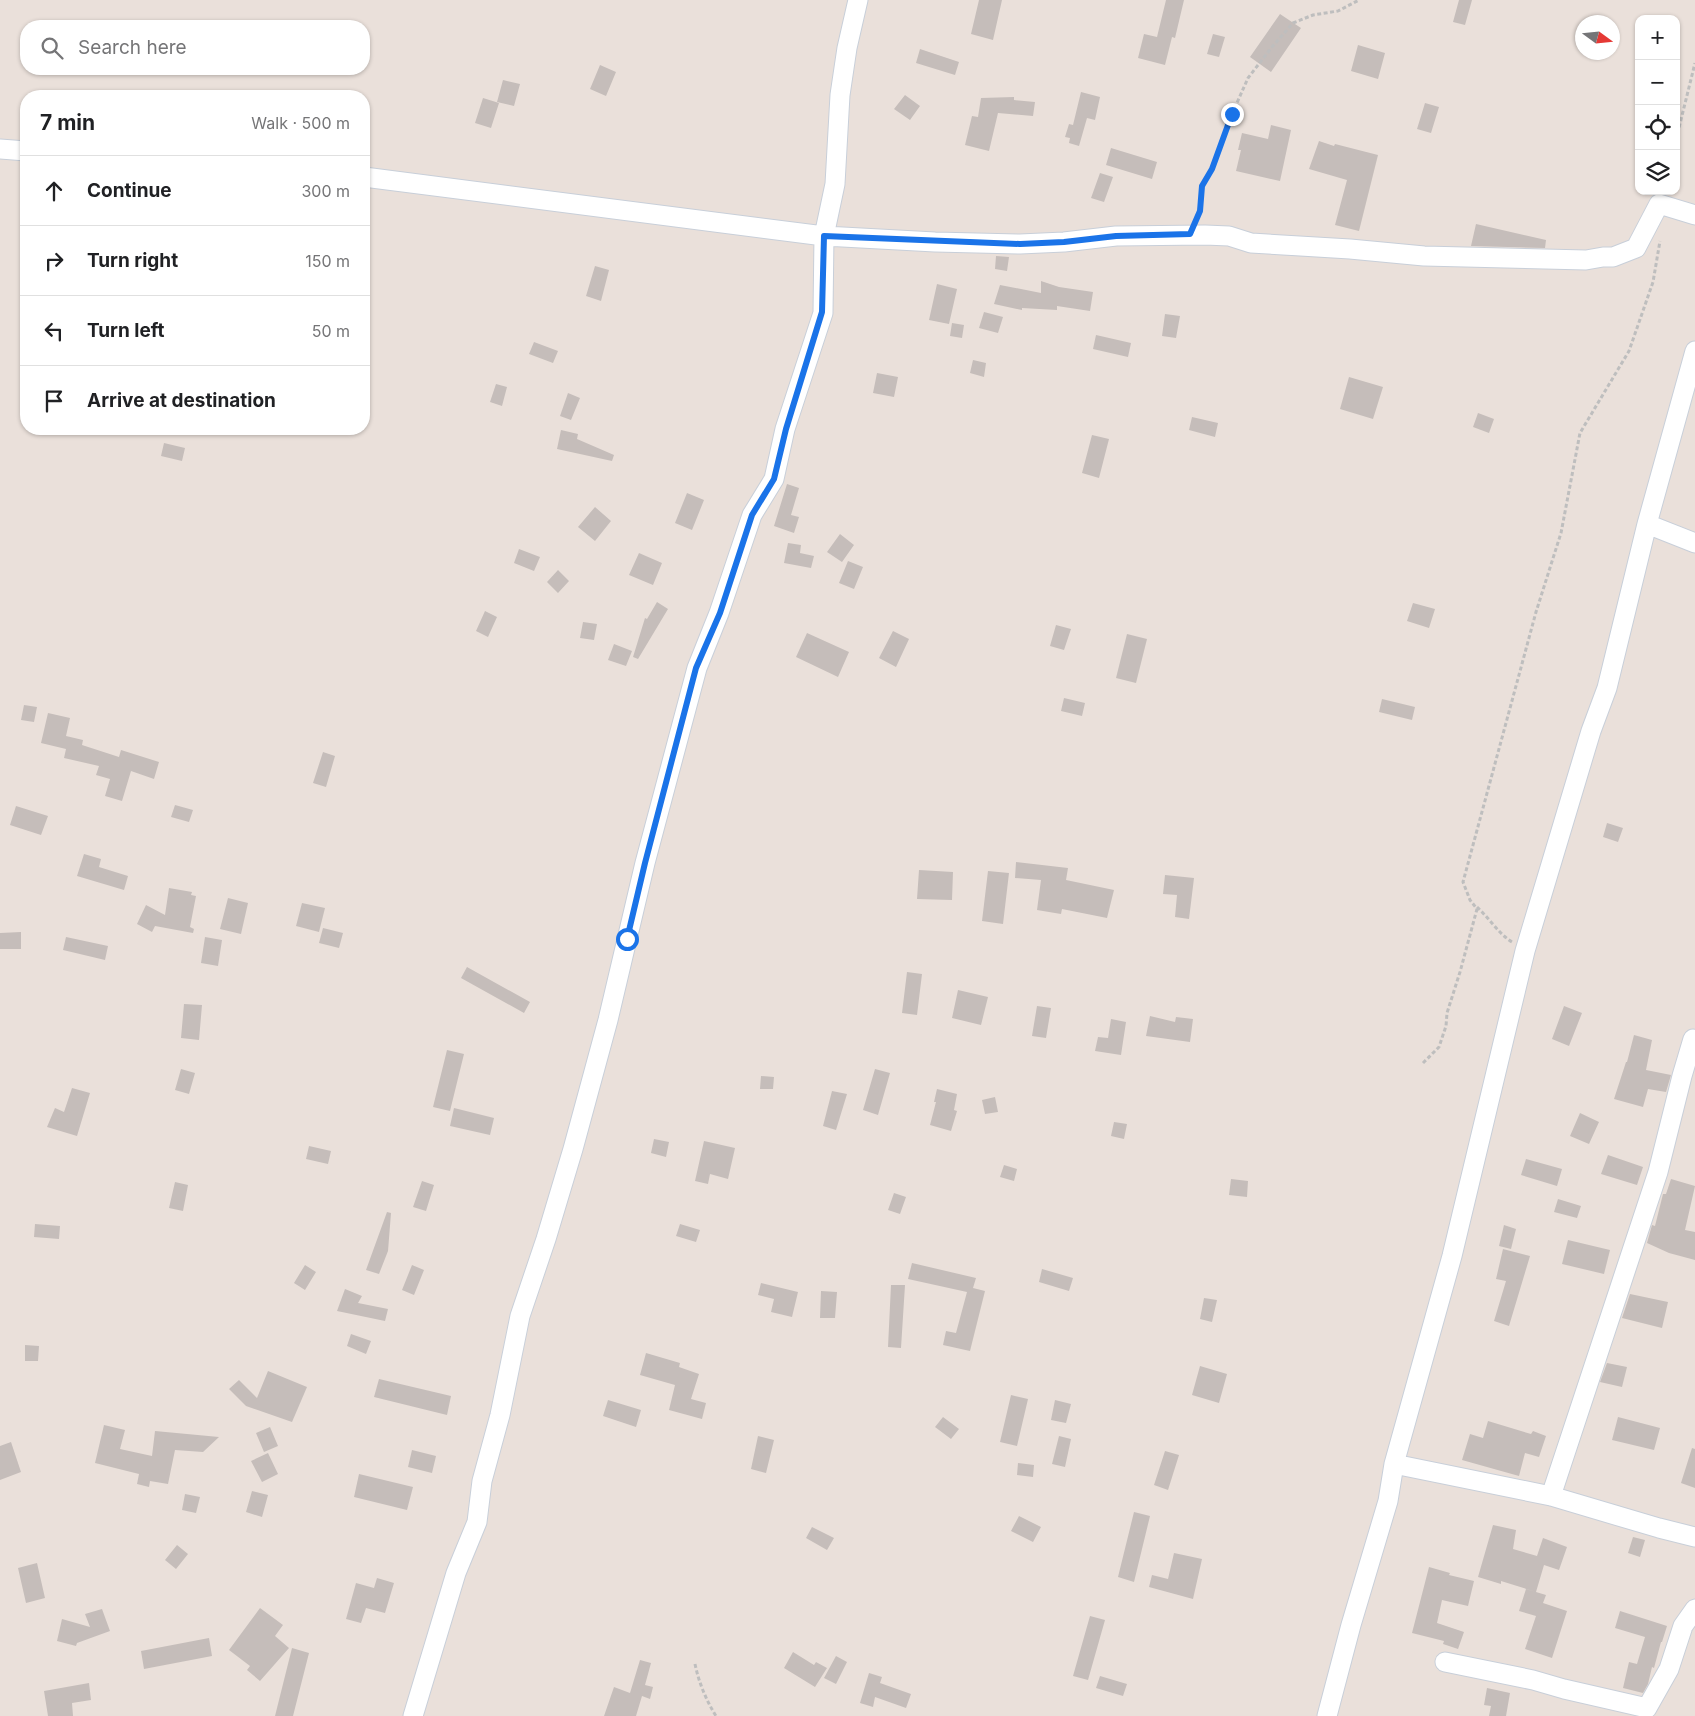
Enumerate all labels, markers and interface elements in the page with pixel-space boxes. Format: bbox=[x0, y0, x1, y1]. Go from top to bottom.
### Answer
north arrow bbox=[1575, 15, 1620, 60]
map controls bbox=[1635, 15, 1680, 195]
button: + bbox=[1635, 15, 1680, 60]
search box bbox=[20, 20, 370, 75]
icon: search bbox=[38, 34, 66, 62]
text: Search here bbox=[78, 36, 187, 59]
button: − bbox=[1635, 60, 1680, 105]
route end bbox=[1221, 103, 1244, 126]
button: locate bbox=[1635, 105, 1680, 150]
text: 7 min bbox=[40, 110, 95, 135]
text: Walk · 500 m bbox=[251, 113, 350, 133]
button: layers bbox=[1635, 150, 1680, 195]
icon: ahead bbox=[40, 177, 68, 205]
text: Continue bbox=[87, 179, 172, 202]
text: 300 m bbox=[301, 181, 350, 201]
icon: right bbox=[40, 247, 68, 275]
text: Turn right bbox=[87, 249, 178, 272]
text: 150 m bbox=[305, 251, 350, 271]
icon: left bbox=[40, 317, 68, 345]
text: Turn left bbox=[87, 319, 165, 342]
text: 50 m bbox=[312, 321, 350, 341]
icon: arrive bbox=[40, 387, 68, 415]
text: Arrive at destination bbox=[87, 389, 276, 412]
route start bbox=[616, 928, 639, 951]

